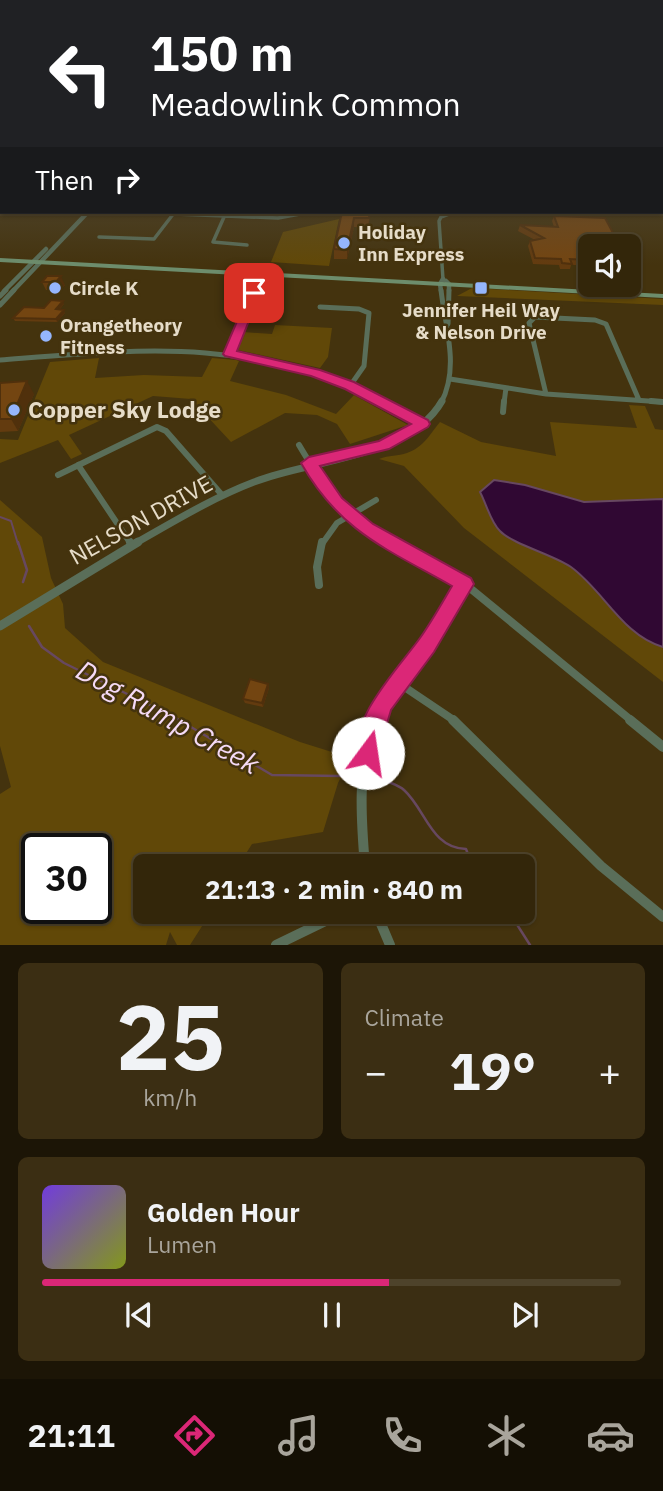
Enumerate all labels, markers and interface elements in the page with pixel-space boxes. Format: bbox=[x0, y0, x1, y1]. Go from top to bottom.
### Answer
text: 150 m bbox=[150, 21, 294, 84]
icon: left bbox=[35, 28, 126, 119]
text: Meadowlink Common bbox=[150, 83, 461, 125]
icon: right bbox=[108, 161, 146, 199]
text: Then bbox=[35, 163, 94, 197]
place label: Holiday Inn Express bbox=[358, 220, 464, 266]
map controls bbox=[578, 234, 641, 297]
button: sound bbox=[578, 234, 641, 297]
marker: Holiday Inn Express bbox=[336, 235, 352, 251]
pin bbox=[224, 263, 284, 323]
icon: arrive bbox=[235, 274, 273, 312]
place label: Circle K bbox=[69, 276, 138, 300]
marker: Circle K bbox=[47, 280, 63, 296]
marker: Jennifer Heil Way & Nelson Drive bbox=[473, 280, 489, 296]
place label: Jennifer Heil Way & Nelson Drive bbox=[402, 298, 561, 344]
place label: Orangetheory Fitness bbox=[60, 313, 183, 359]
marker: Orangetheory Fitness bbox=[38, 328, 54, 344]
place label: Copper Sky Lodge bbox=[28, 394, 221, 424]
marker: Copper Sky Lodge bbox=[6, 402, 22, 418]
street label: NELSON DRIVE bbox=[64, 467, 217, 571]
water label: Dog Rump Creek bbox=[70, 651, 267, 782]
position arrow bbox=[331, 716, 405, 790]
speed limit sign: 30 bbox=[21, 833, 112, 924]
text: 21:13 · 2 min · 840 m bbox=[205, 872, 463, 906]
text: 25 bbox=[116, 977, 225, 1095]
text: Climate bbox=[365, 1002, 444, 1032]
text: 19° bbox=[449, 1037, 536, 1104]
text: − bbox=[365, 1047, 387, 1096]
text: + bbox=[598, 1047, 621, 1096]
text: km/h bbox=[143, 1082, 197, 1112]
text: Golden Hour bbox=[147, 1195, 300, 1229]
text: Lumen bbox=[147, 1229, 217, 1259]
icon: previous bbox=[120, 1296, 158, 1334]
icon: pause bbox=[313, 1296, 351, 1334]
icon: next bbox=[506, 1296, 544, 1334]
icon: directions bbox=[170, 1411, 219, 1460]
icon: music bbox=[274, 1411, 323, 1460]
icon: phone bbox=[378, 1411, 427, 1460]
icon: climate bbox=[482, 1411, 531, 1460]
icon: car bbox=[586, 1411, 635, 1460]
text: 21:11 bbox=[28, 1414, 115, 1456]

